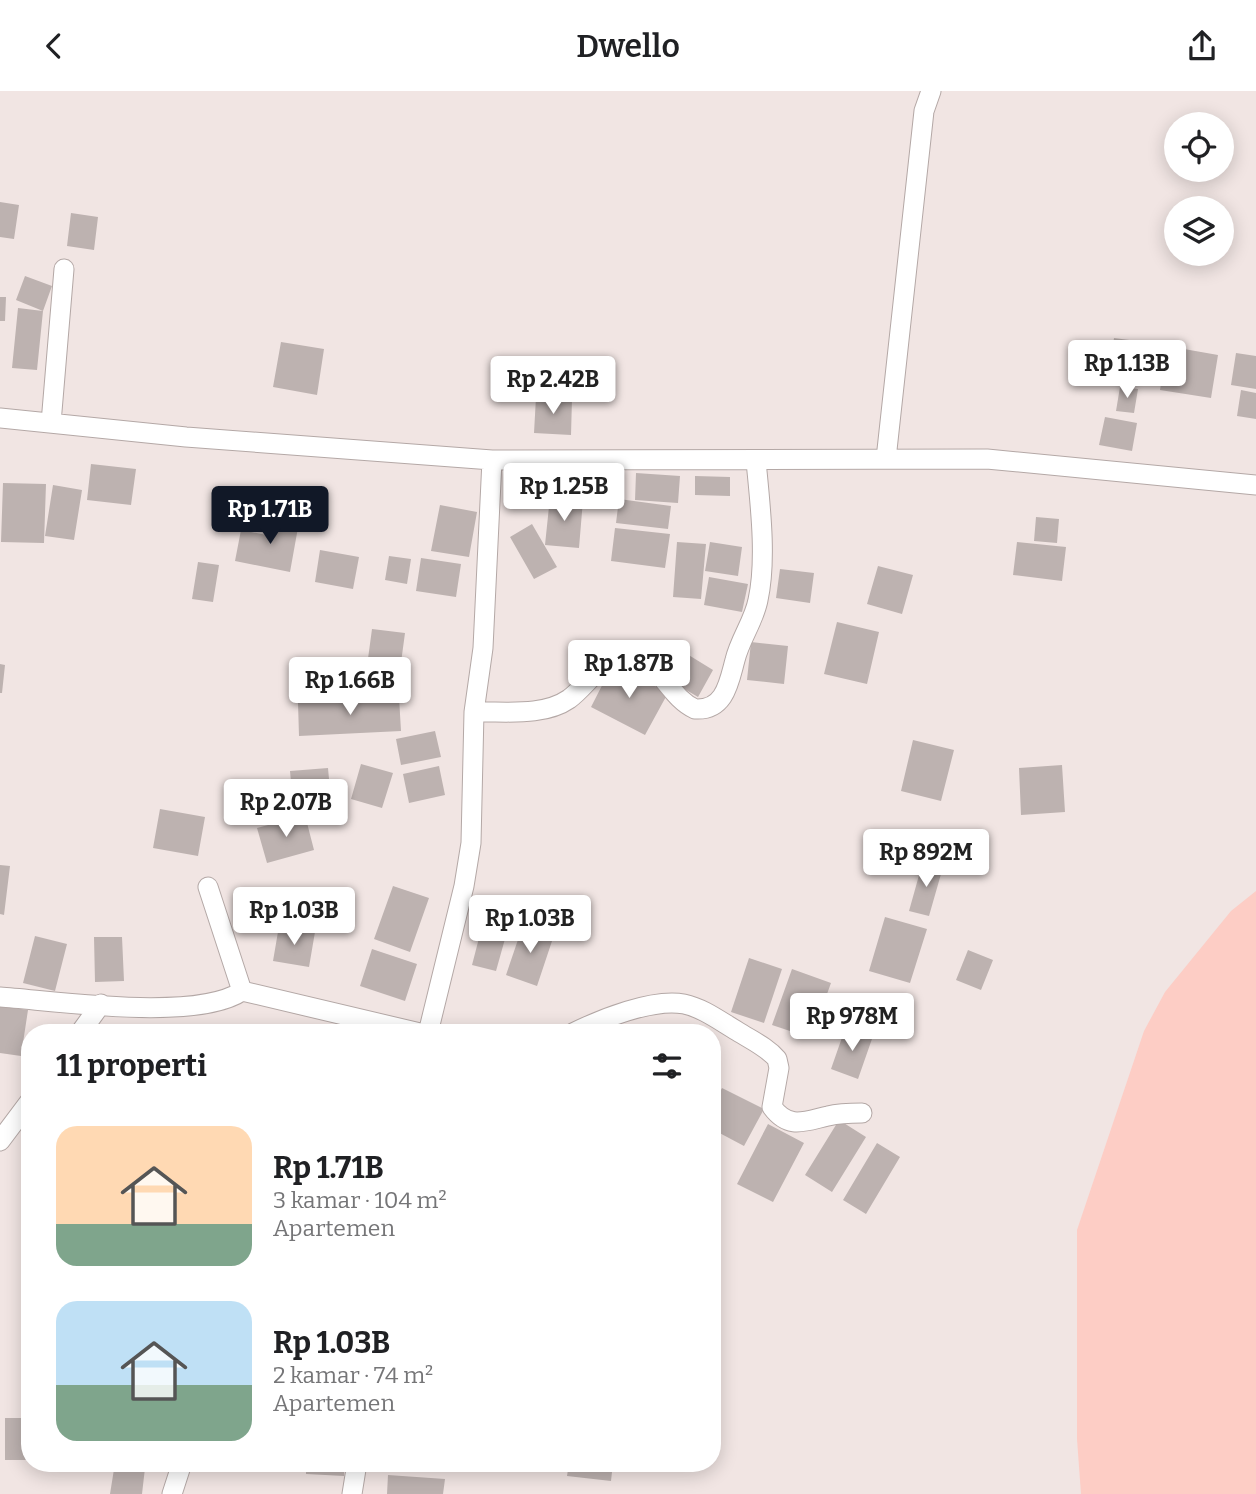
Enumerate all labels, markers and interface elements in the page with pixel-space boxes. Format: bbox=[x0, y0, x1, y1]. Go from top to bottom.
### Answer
icon: back bbox=[35, 27, 73, 65]
text: Dwello bbox=[576, 27, 680, 65]
icon: share bbox=[1183, 27, 1221, 65]
map controls bbox=[1164, 112, 1234, 266]
button: locate bbox=[1164, 112, 1234, 182]
button: layers bbox=[1164, 196, 1234, 266]
pin: Rp 1.13B bbox=[1055, 341, 1199, 400]
text: Rp 1.13B bbox=[1084, 349, 1170, 377]
pin: Rp 2.42B bbox=[481, 357, 625, 416]
text: Rp 2.42B bbox=[507, 365, 600, 393]
pin: Rp 1.25B bbox=[492, 463, 636, 523]
text: Rp 1.25B bbox=[519, 472, 609, 500]
pin: Rp 1.71B bbox=[198, 487, 342, 546]
text: Rp 1.71B bbox=[228, 495, 312, 523]
pin: Rp 1.87B bbox=[557, 641, 701, 700]
text: Rp 1.87B bbox=[584, 649, 674, 677]
pin: Rp 1.66B bbox=[278, 657, 422, 717]
text: Rp 1.66B bbox=[305, 666, 395, 694]
pin: Rp 2.07B bbox=[214, 779, 358, 839]
text: Rp 2.07B bbox=[240, 788, 332, 816]
pin: Rp 892M bbox=[861, 829, 991, 889]
text: Rp 892M bbox=[879, 838, 973, 866]
pin: Rp 1.03B bbox=[222, 887, 366, 947]
pin: Rp 1.03B bbox=[458, 895, 602, 955]
text: Rp 1.03B bbox=[249, 896, 339, 924]
text: Rp 1.03B bbox=[485, 904, 575, 932]
pin: Rp 978M bbox=[787, 993, 917, 1053]
text: Rp 978M bbox=[806, 1002, 898, 1030]
icon: filters bbox=[648, 1047, 686, 1085]
text: 11 properti bbox=[56, 1048, 207, 1084]
text: Rp 1.71B bbox=[273, 1150, 384, 1186]
icon: home bbox=[112, 1154, 196, 1238]
text: 3 kamar · 104 m² bbox=[273, 1186, 447, 1214]
text: Apartemen bbox=[273, 1214, 395, 1242]
text: Rp 1.03B bbox=[273, 1325, 390, 1361]
icon: home bbox=[112, 1329, 196, 1413]
text: 2 kamar · 74 m² bbox=[273, 1361, 433, 1389]
text: Apartemen bbox=[273, 1389, 395, 1417]

